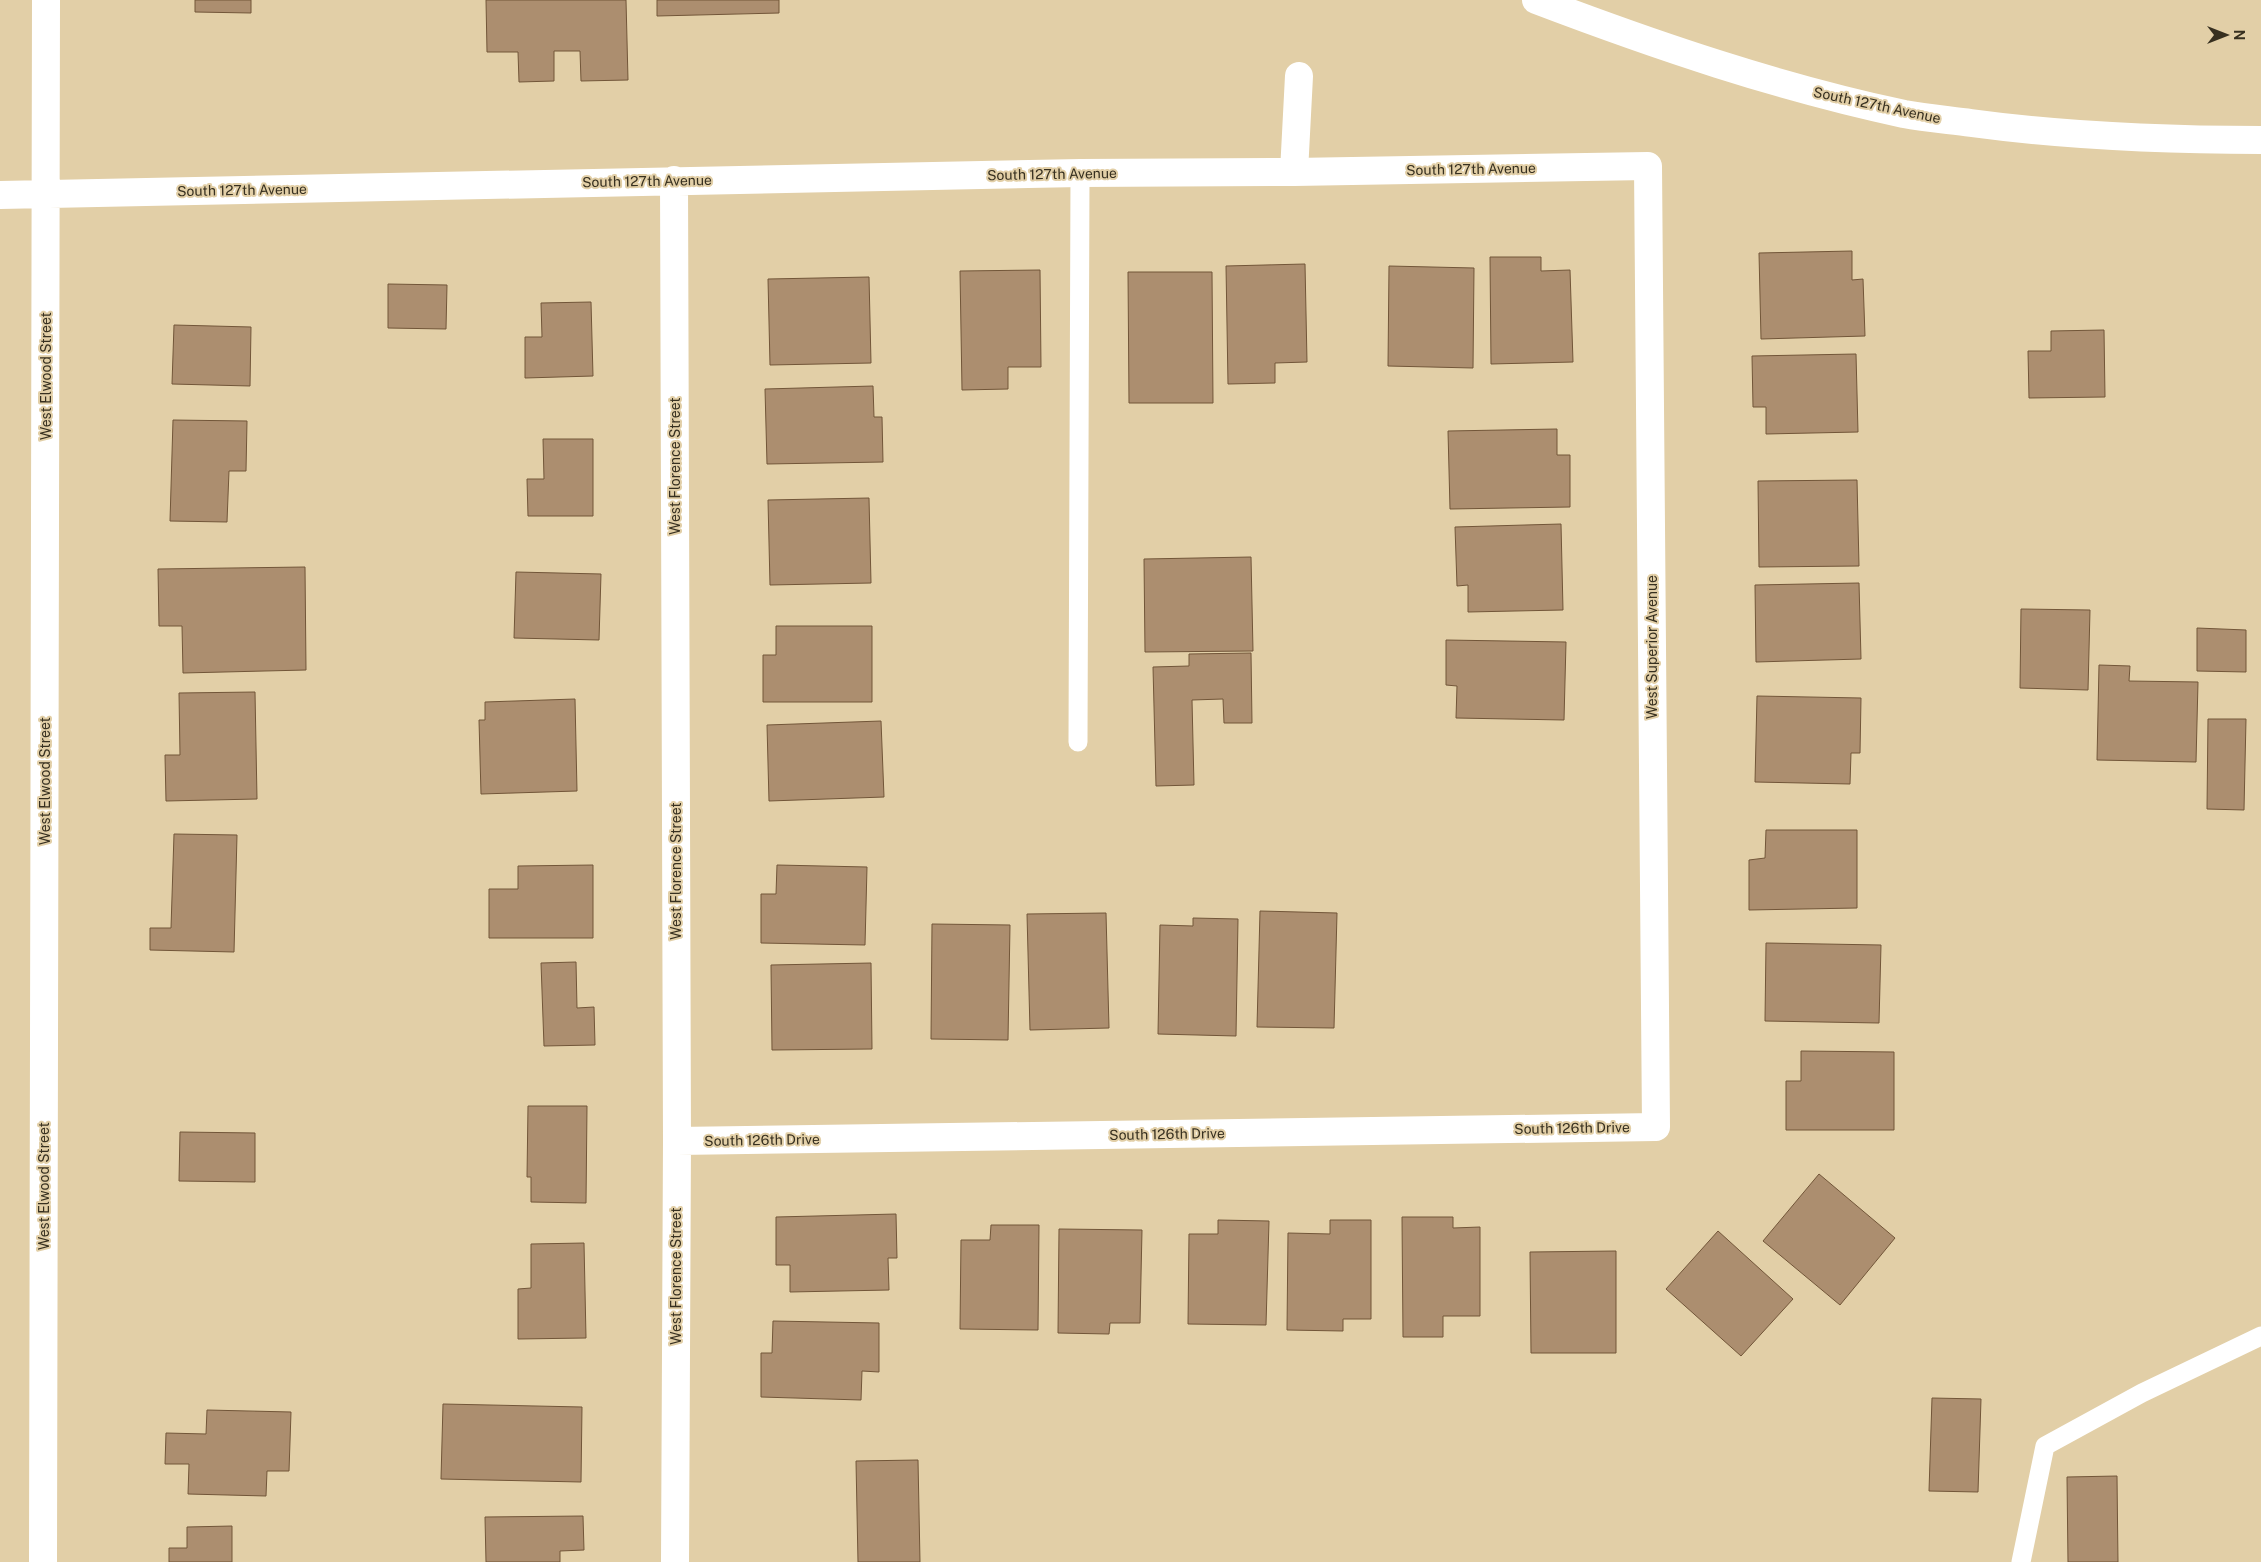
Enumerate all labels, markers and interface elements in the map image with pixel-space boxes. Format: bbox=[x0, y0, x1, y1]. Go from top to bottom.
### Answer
north arrow bbox=[2201, 10, 2251, 60]
text: N bbox=[2231, 30, 2247, 40]
street label: South 127th Avenue bbox=[1812, 84, 1942, 126]
street label: South 127th Avenue bbox=[1406, 160, 1536, 178]
street label: South 127th Avenue bbox=[987, 165, 1117, 183]
street label: South 127th Avenue bbox=[582, 172, 712, 190]
street label: South 127th Avenue bbox=[177, 181, 307, 199]
street label: West Elwood Street bbox=[38, 312, 54, 440]
street label: West Florence Street bbox=[667, 397, 683, 535]
street label: West Superior Avenue bbox=[1644, 575, 1660, 719]
street label: West Elwood Street bbox=[37, 717, 53, 845]
street label: West Florence Street bbox=[668, 802, 684, 940]
street label: South 126th Drive bbox=[1514, 1119, 1630, 1137]
street label: West Elwood Street bbox=[36, 1122, 52, 1250]
street label: South 126th Drive bbox=[1109, 1125, 1225, 1143]
street label: South 126th Drive bbox=[704, 1131, 820, 1149]
street label: West Florence Street bbox=[668, 1207, 684, 1345]

